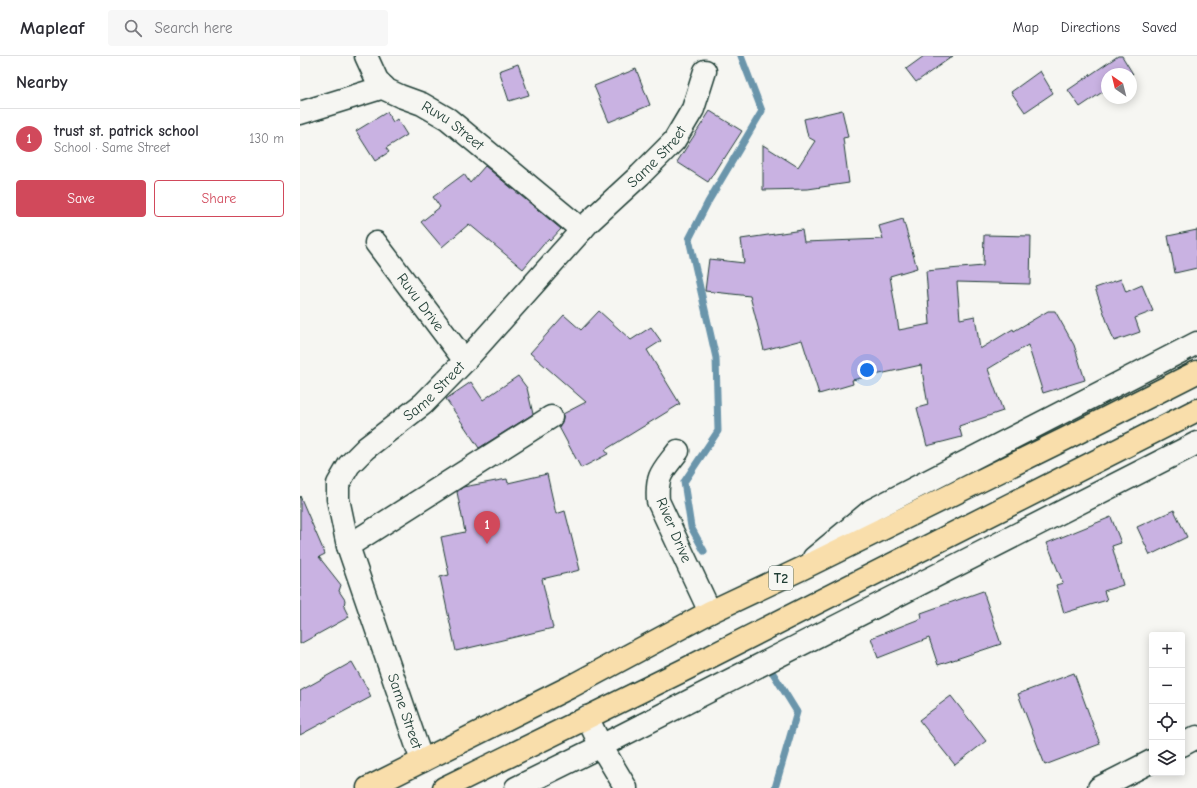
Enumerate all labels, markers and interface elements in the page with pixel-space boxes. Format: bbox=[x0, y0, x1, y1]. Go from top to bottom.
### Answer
search box bbox=[108, 10, 388, 46]
text: Mapleaf bbox=[20, 17, 84, 39]
icon: search bbox=[122, 17, 144, 39]
text: Search here bbox=[154, 19, 233, 37]
text: Map bbox=[1012, 19, 1039, 36]
text: Directions bbox=[1061, 19, 1120, 36]
text: Saved bbox=[1142, 19, 1177, 36]
north arrow bbox=[1101, 68, 1137, 104]
text: Nearby bbox=[16, 73, 67, 92]
street label: Ruvu Street bbox=[418, 97, 488, 155]
text: trust st. patrick school bbox=[54, 122, 199, 140]
street label: Same Street bbox=[623, 122, 690, 191]
text: 1 bbox=[26, 131, 32, 146]
text: 130 m bbox=[249, 131, 284, 146]
text: School · Same Street bbox=[54, 140, 170, 155]
button: Save bbox=[16, 180, 146, 217]
button: Share bbox=[154, 180, 284, 217]
street label: Ruvu Drive bbox=[393, 270, 448, 335]
street label: Same Street bbox=[400, 357, 469, 425]
your location bbox=[857, 360, 877, 380]
street label: River Drive bbox=[652, 495, 696, 566]
pin: 1 bbox=[474, 511, 500, 544]
road number: T2 bbox=[769, 566, 793, 590]
map controls bbox=[1149, 632, 1185, 776]
button: + bbox=[1149, 632, 1185, 668]
button: − bbox=[1149, 668, 1185, 704]
street label: Same Street bbox=[384, 671, 427, 752]
button: locate bbox=[1149, 704, 1185, 740]
button: layers bbox=[1149, 740, 1185, 776]

